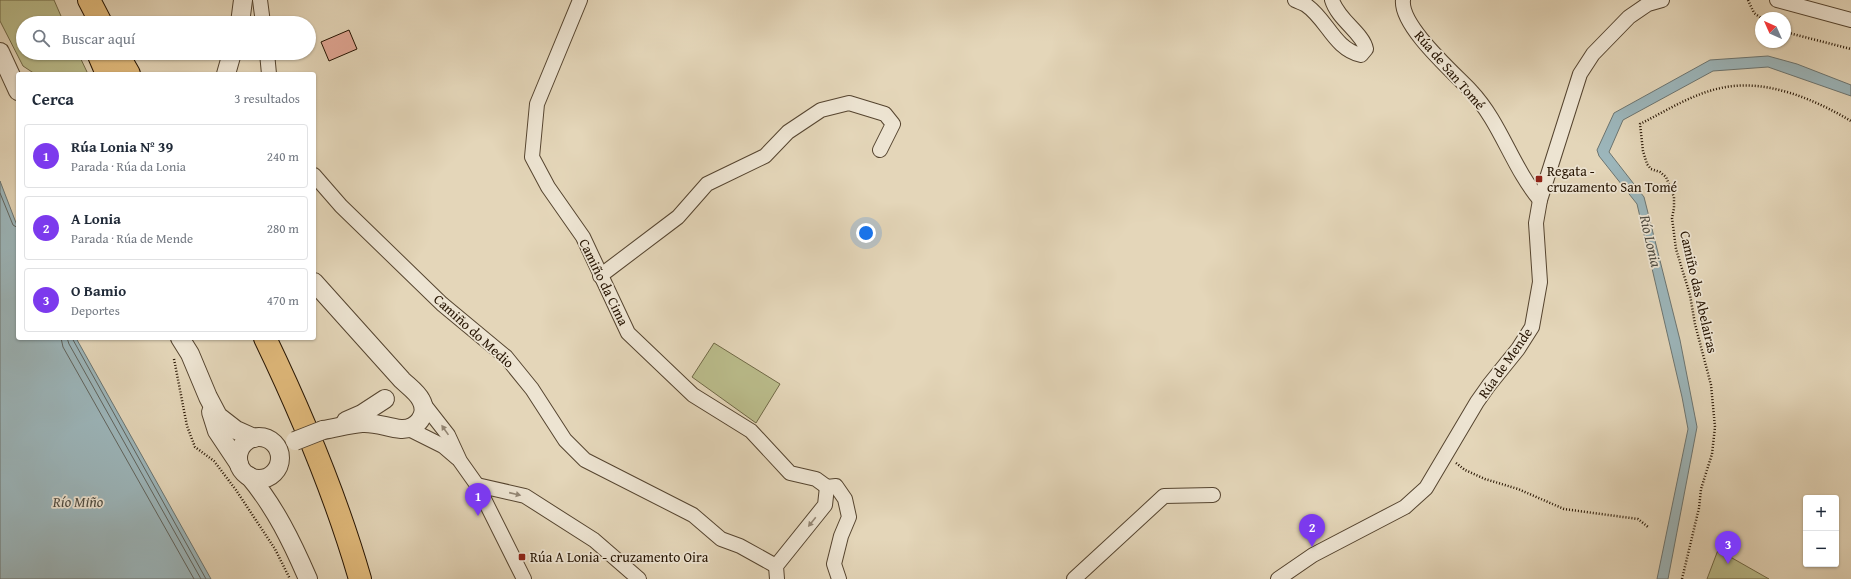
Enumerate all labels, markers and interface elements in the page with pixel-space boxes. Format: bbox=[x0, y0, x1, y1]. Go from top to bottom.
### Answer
north arrow bbox=[1755, 12, 1791, 48]
search box bbox=[16, 16, 316, 60]
street label: Rúa de San Tomé bbox=[1410, 26, 1490, 114]
icon: search bbox=[30, 27, 52, 49]
text: Buscar aquí bbox=[62, 28, 135, 49]
text: Cerca bbox=[32, 86, 74, 111]
text: 3 resultados bbox=[234, 89, 300, 108]
text: Rúa Lonia Nº 39 bbox=[71, 136, 173, 157]
text: 1 bbox=[43, 147, 49, 166]
text: 240 m bbox=[267, 147, 299, 166]
text: Parada · Rúa da Lonia bbox=[71, 157, 186, 176]
place label: Regata - cruzamento San Tomé bbox=[1547, 161, 1678, 197]
marker: Regata - cruzamento San Tomé bbox=[1534, 174, 1544, 184]
text: A Lonia bbox=[71, 208, 121, 229]
water label: Río Lonia bbox=[1635, 212, 1667, 269]
text: 2 bbox=[43, 219, 49, 238]
text: 280 m bbox=[267, 219, 299, 238]
your location bbox=[856, 223, 876, 243]
text: Parada · Rúa de Mende bbox=[71, 229, 193, 248]
street label: Camiño das Abelairas bbox=[1675, 229, 1723, 355]
street label: Camiño da Cima bbox=[574, 235, 634, 329]
text: O Bamio bbox=[71, 280, 126, 301]
street label: Camiño do Medio bbox=[429, 289, 519, 373]
text: 3 bbox=[43, 291, 49, 310]
text: 470 m bbox=[267, 291, 299, 310]
text: Deportes bbox=[71, 301, 120, 320]
street label: Rúa de Mende bbox=[1473, 323, 1537, 402]
one-way arrow bbox=[441, 425, 449, 436]
pin: 1 bbox=[465, 483, 491, 516]
water label: Río Miño bbox=[52, 491, 104, 512]
one-way arrow bbox=[509, 492, 521, 498]
map controls bbox=[1803, 495, 1839, 567]
button: + bbox=[1803, 495, 1839, 531]
pin: 2 bbox=[1299, 514, 1325, 547]
one-way arrow bbox=[808, 516, 817, 527]
pin: 3 bbox=[1715, 531, 1741, 564]
button: − bbox=[1803, 531, 1839, 567]
place label: Rúa A Lonia - cruzamento Oira bbox=[530, 547, 709, 567]
marker: Rúa A Lonia - cruzamento Oira bbox=[517, 552, 527, 562]

